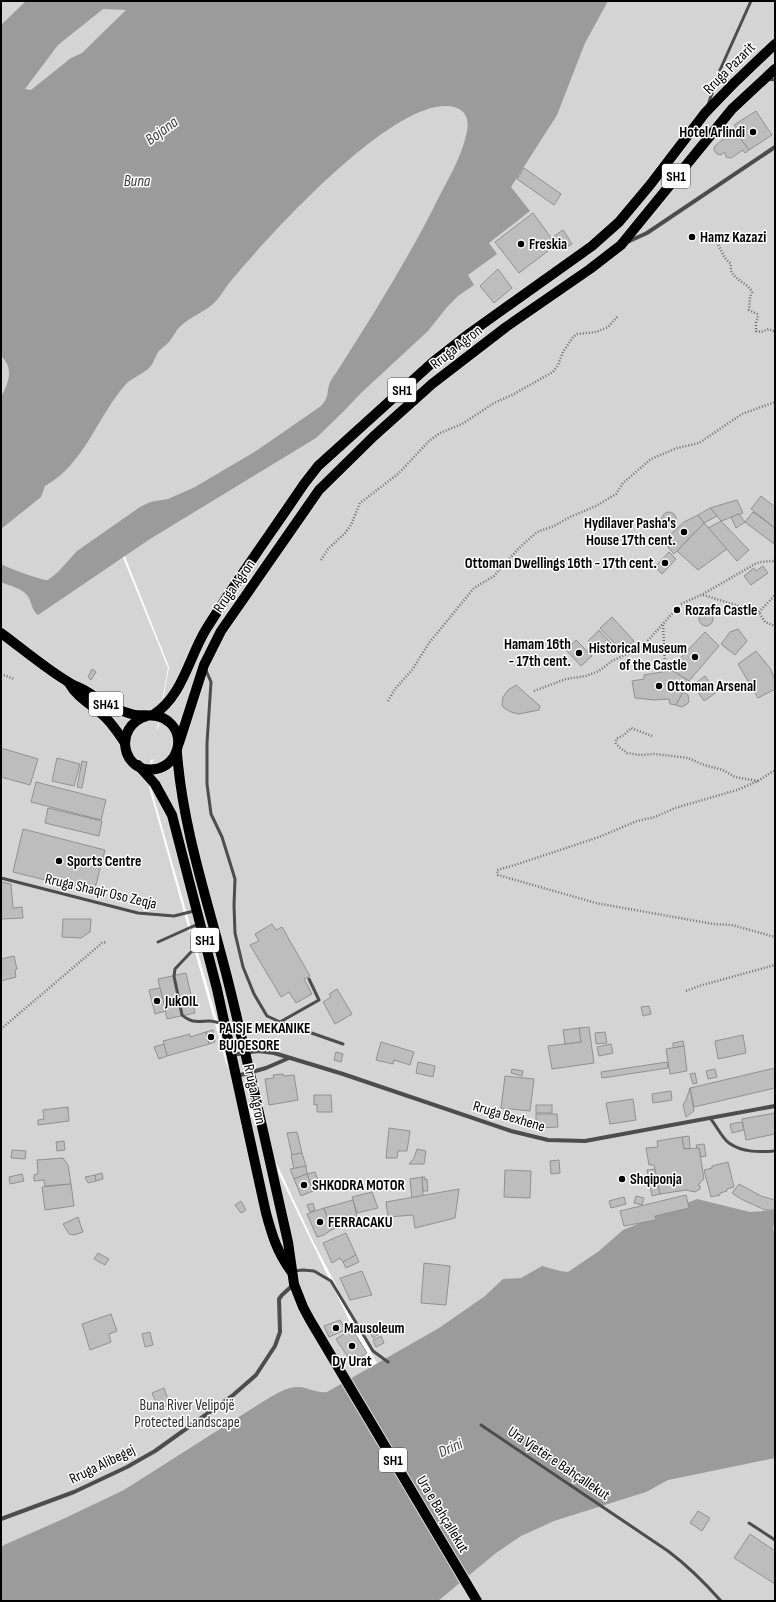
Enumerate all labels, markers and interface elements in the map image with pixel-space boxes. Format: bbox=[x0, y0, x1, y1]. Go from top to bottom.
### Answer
street label: Rruga Pazarit bbox=[699, 38, 760, 98]
water label: Bojana bbox=[142, 113, 182, 149]
place label: Hotel Arlindi bbox=[679, 123, 745, 142]
marker: Hotel Arlindi bbox=[748, 127, 758, 137]
road number: SH1 bbox=[662, 164, 690, 188]
water label: Buna bbox=[124, 172, 151, 191]
place label: Hamz Kazazi bbox=[700, 228, 766, 247]
marker: Hamz Kazazi bbox=[687, 232, 697, 242]
place label: Freskia bbox=[529, 235, 567, 254]
marker: Freskia bbox=[516, 239, 526, 249]
street label: Rruga Agron bbox=[427, 321, 486, 374]
road number: SH1 bbox=[388, 378, 416, 402]
place label: Hydilaver Pasha's House 17th cent. bbox=[584, 514, 676, 550]
marker: Hydilaver Pasha's House 17th cent. bbox=[679, 527, 689, 537]
place label: Ottoman Dwellings 16th - 17th cent. bbox=[465, 554, 657, 573]
street label: Rruga Agron bbox=[209, 556, 260, 617]
marker: Ottoman Dwellings 16th - 17th cent. bbox=[660, 558, 670, 568]
place label: Rozafa Castle bbox=[685, 601, 757, 620]
marker: Rozafa Castle bbox=[672, 605, 682, 615]
place label: Hamam 16th - 17th cent. bbox=[504, 635, 571, 671]
place label: Historical Museum of the Castle bbox=[589, 639, 687, 675]
marker: Hamam 16th - 17th cent. bbox=[574, 648, 584, 658]
marker: Historical Museum of the Castle bbox=[690, 652, 700, 662]
place label: Ottoman Arsenal bbox=[667, 677, 756, 696]
marker: Ottoman Arsenal bbox=[654, 681, 664, 691]
road number: SH41 bbox=[89, 692, 123, 716]
place label: Sports Centre bbox=[67, 852, 141, 871]
marker: Sports Centre bbox=[54, 856, 64, 866]
street label: Rruga Shaqir Oso Zeqja bbox=[43, 869, 159, 914]
road number: SH1 bbox=[191, 928, 219, 952]
place label: JukOIL bbox=[164, 992, 198, 1011]
marker: JukOIL bbox=[152, 996, 162, 1006]
place label: PAISJE MEKANIKE BUJQESORE bbox=[219, 1019, 311, 1055]
marker: PAISJE MEKANIKE BUJQESORE bbox=[206, 1032, 216, 1042]
street label: Rruga Agron bbox=[239, 1062, 270, 1126]
street label: Rruga Bexhene bbox=[470, 1096, 547, 1136]
place label: Shqiponja bbox=[630, 1170, 682, 1189]
marker: Shqiponja bbox=[617, 1174, 627, 1184]
place label: SHKODRA MOTOR bbox=[312, 1176, 405, 1195]
marker: SHKODRA MOTOR bbox=[299, 1180, 309, 1190]
place label: FERRACAKU bbox=[328, 1213, 393, 1232]
marker: FERRACAKU bbox=[315, 1217, 325, 1227]
place label: Mausoleum bbox=[344, 1319, 404, 1338]
marker: Mausoleum bbox=[331, 1323, 341, 1333]
marker: Dy Urat bbox=[347, 1341, 357, 1351]
place label: Dy Urat bbox=[332, 1352, 372, 1371]
park label: Buna River Velipojë Protected Landscape bbox=[134, 1396, 240, 1432]
street label: Ura Vjetër e Bahçallekut bbox=[504, 1422, 614, 1505]
water label: Drini bbox=[435, 1434, 467, 1462]
street label: Rruga Alibegej bbox=[66, 1440, 139, 1489]
road number: SH1 bbox=[379, 1448, 407, 1472]
street label: Ura e Bahçallekut bbox=[412, 1472, 473, 1557]

